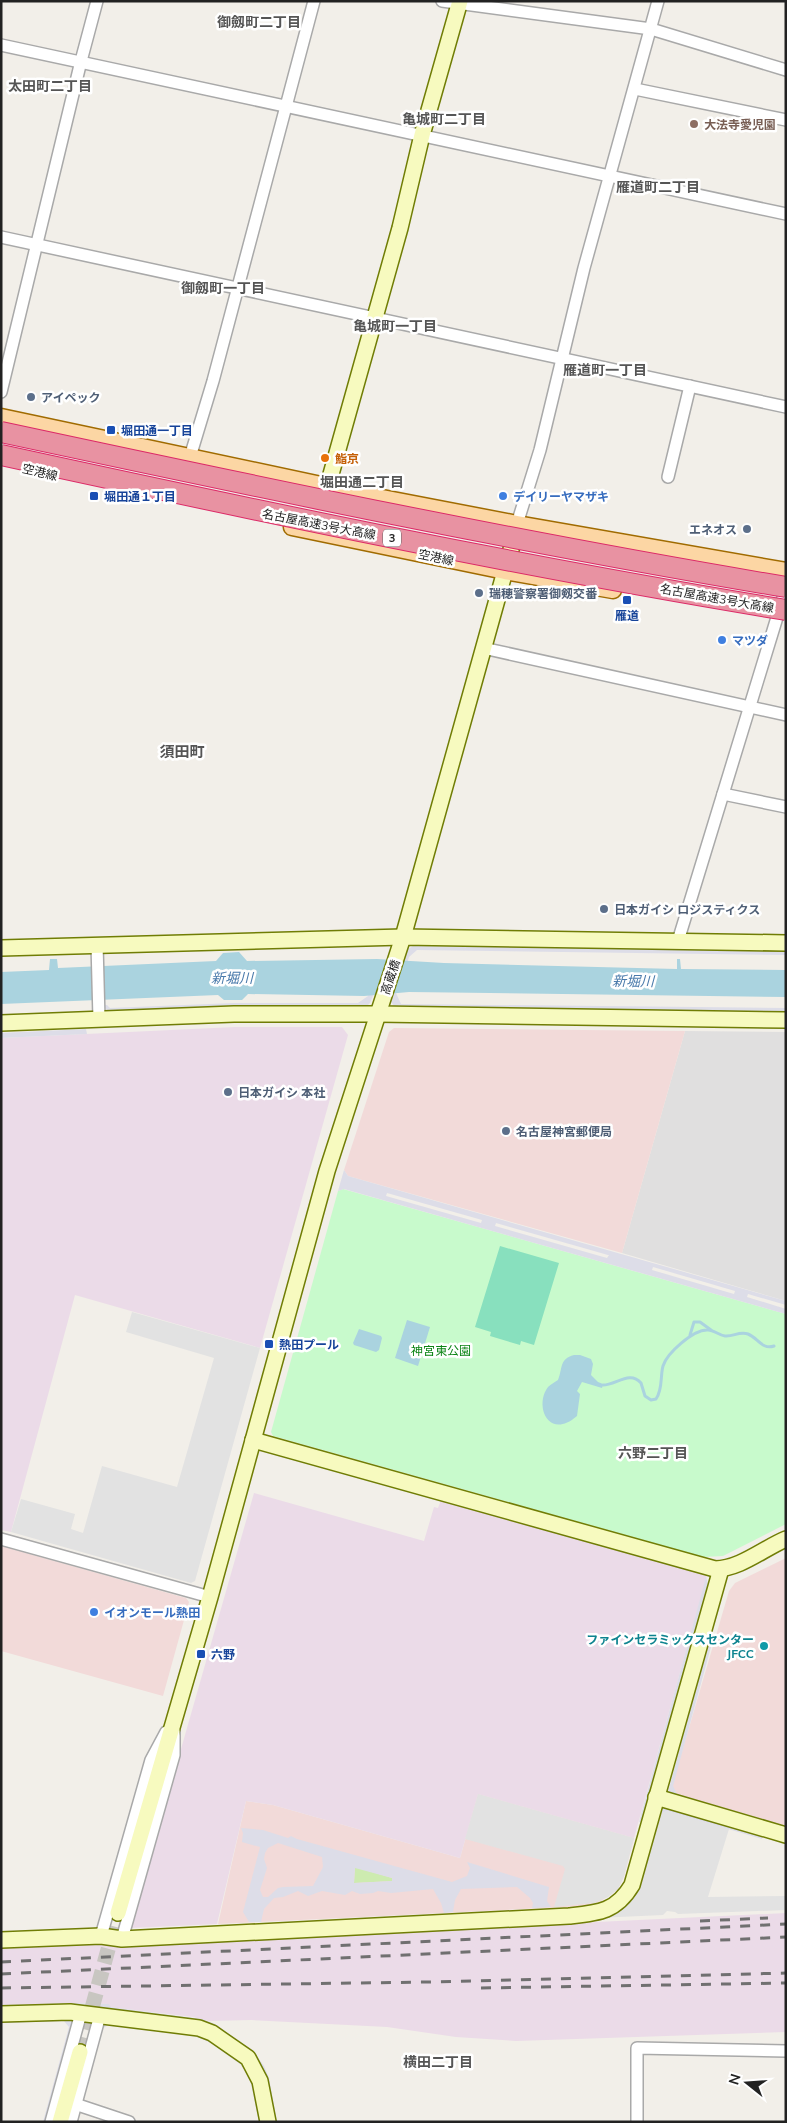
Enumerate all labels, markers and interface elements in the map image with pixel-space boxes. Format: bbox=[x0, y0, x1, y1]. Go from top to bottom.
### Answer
district label: 御劔町二丁目 bbox=[217, 13, 301, 31]
district label: 太田町二丁目 bbox=[8, 77, 92, 95]
district label: 亀城町二丁目 bbox=[402, 110, 486, 128]
place label: 大法寺愛児園 bbox=[704, 117, 776, 132]
marker: 大法寺愛児園 bbox=[688, 118, 700, 130]
district label: 雁道町二丁目 bbox=[616, 178, 700, 196]
district label: 御劔町一丁目 bbox=[181, 279, 265, 297]
district label: 亀城町一丁目 bbox=[353, 317, 437, 335]
district label: 雁道町一丁目 bbox=[563, 361, 647, 379]
place label: アイペック bbox=[41, 390, 100, 405]
marker: アイペック bbox=[25, 391, 37, 403]
place label: 堀田通一丁目 bbox=[121, 423, 193, 438]
marker: 堀田通一丁目 bbox=[105, 424, 117, 436]
place label: 鮨京 bbox=[335, 451, 359, 466]
marker: 鮨京 bbox=[319, 452, 331, 464]
street label: 空港線 bbox=[21, 461, 59, 483]
district label: 堀田通二丁目 bbox=[320, 473, 404, 491]
place label: 堀田通１丁目 bbox=[104, 489, 176, 504]
place label: デイリーヤマザキ bbox=[513, 489, 609, 504]
marker: 堀田通１丁目 bbox=[88, 490, 100, 502]
marker: デイリーヤマザキ bbox=[497, 490, 509, 502]
street label: 名古屋高速3号大高線 bbox=[261, 506, 377, 542]
place label: エネオス bbox=[689, 522, 737, 537]
marker: エネオス bbox=[741, 523, 753, 535]
road number: 3 bbox=[383, 530, 401, 546]
street label: 空港線 bbox=[417, 546, 455, 568]
street label: 名古屋高速3号大高線 bbox=[659, 581, 775, 615]
place label: 瑞穂警察署御剱交番 bbox=[489, 586, 598, 601]
marker: 瑞穂警察署御剱交番 bbox=[473, 587, 485, 599]
marker: 雁道 bbox=[621, 594, 633, 606]
place label: 雁道 bbox=[615, 608, 639, 623]
place label: マツダ bbox=[732, 633, 768, 648]
marker: マツダ bbox=[716, 634, 728, 646]
district label: 須田町 bbox=[159, 742, 205, 761]
place label: 日本ガイシ ロジスティクス bbox=[614, 902, 760, 917]
marker: 日本ガイシ ロジスティクス bbox=[598, 903, 610, 915]
street label: 高蔵橋 bbox=[377, 958, 403, 996]
water label: 新堀川 bbox=[211, 969, 255, 987]
water label: 新堀川 bbox=[612, 972, 656, 990]
place label: 日本ガイシ 本社 bbox=[238, 1085, 325, 1100]
marker: 日本ガイシ 本社 bbox=[222, 1086, 234, 1098]
place label: 名古屋神宮郵便局 bbox=[516, 1124, 612, 1139]
marker: 名古屋神宮郵便局 bbox=[500, 1125, 512, 1137]
place label: 熱田プール bbox=[279, 1337, 339, 1352]
marker: 熱田プール bbox=[263, 1338, 275, 1350]
park label: 神宮東公園 bbox=[411, 1343, 471, 1358]
district label: 六野二丁目 bbox=[618, 1444, 688, 1462]
place label: イオンモール熱田 bbox=[104, 1605, 200, 1620]
marker: イオンモール熱田 bbox=[88, 1606, 100, 1618]
place label: ファインセラミックスセンター JFCC bbox=[586, 1632, 754, 1661]
marker: ファインセラミックスセンター JFCC bbox=[758, 1640, 770, 1652]
place label: 六野 bbox=[211, 1647, 235, 1662]
marker: 六野 bbox=[195, 1648, 207, 1660]
district label: 横田二丁目 bbox=[403, 2053, 473, 2071]
north arrow bbox=[722, 2058, 772, 2108]
text: N bbox=[724, 2072, 745, 2087]

